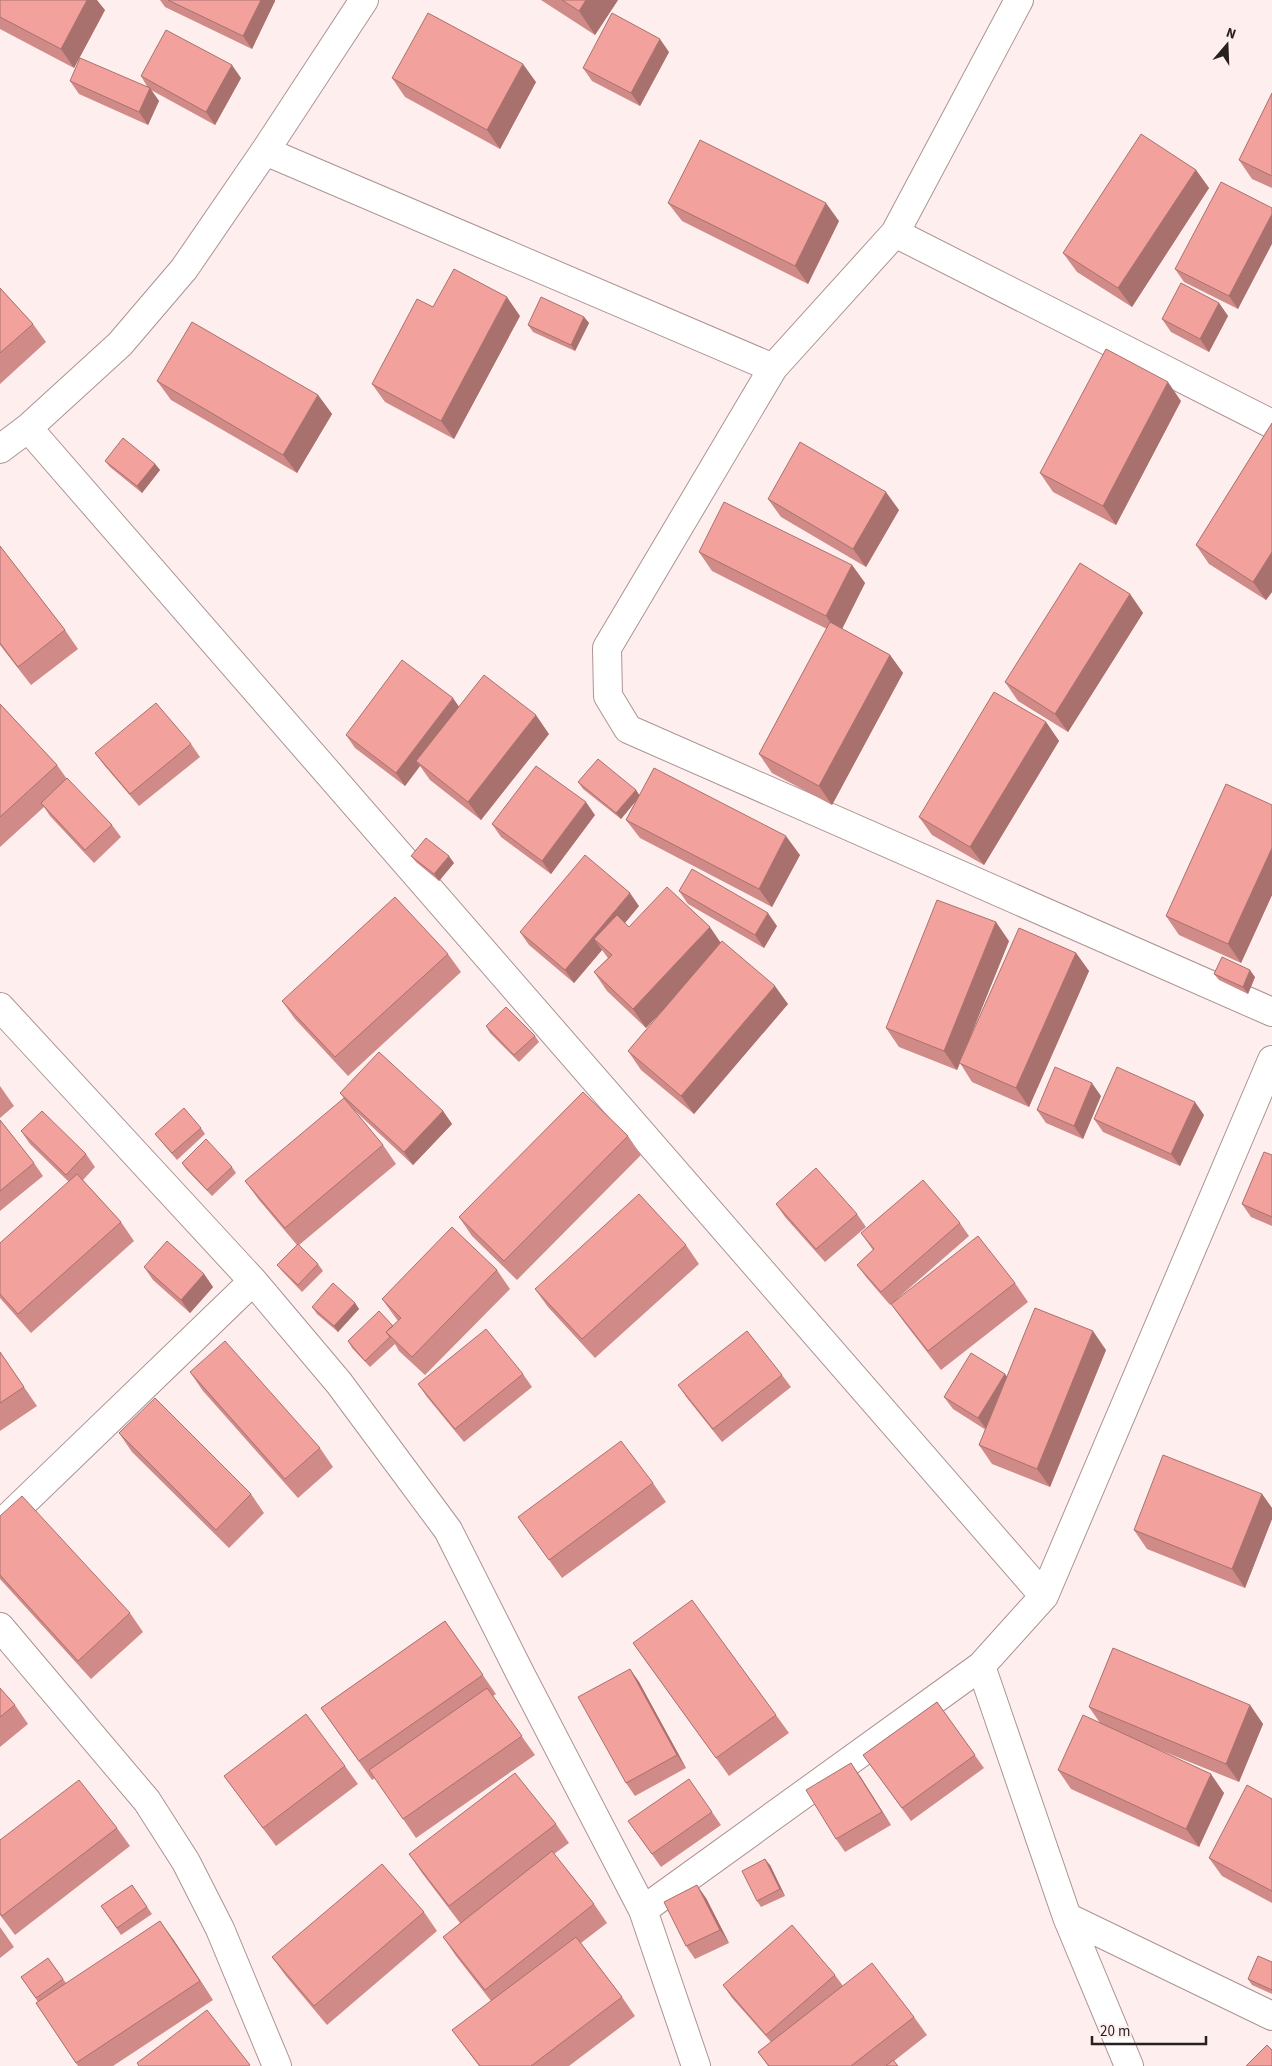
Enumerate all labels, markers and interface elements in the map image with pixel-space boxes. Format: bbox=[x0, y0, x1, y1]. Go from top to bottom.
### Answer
north arrow bbox=[1202, 20, 1252, 70]
text: N bbox=[1223, 23, 1239, 45]
scale bar bbox=[1092, 2014, 1206, 2046]
text: 20 m bbox=[1100, 2021, 1130, 2042]

